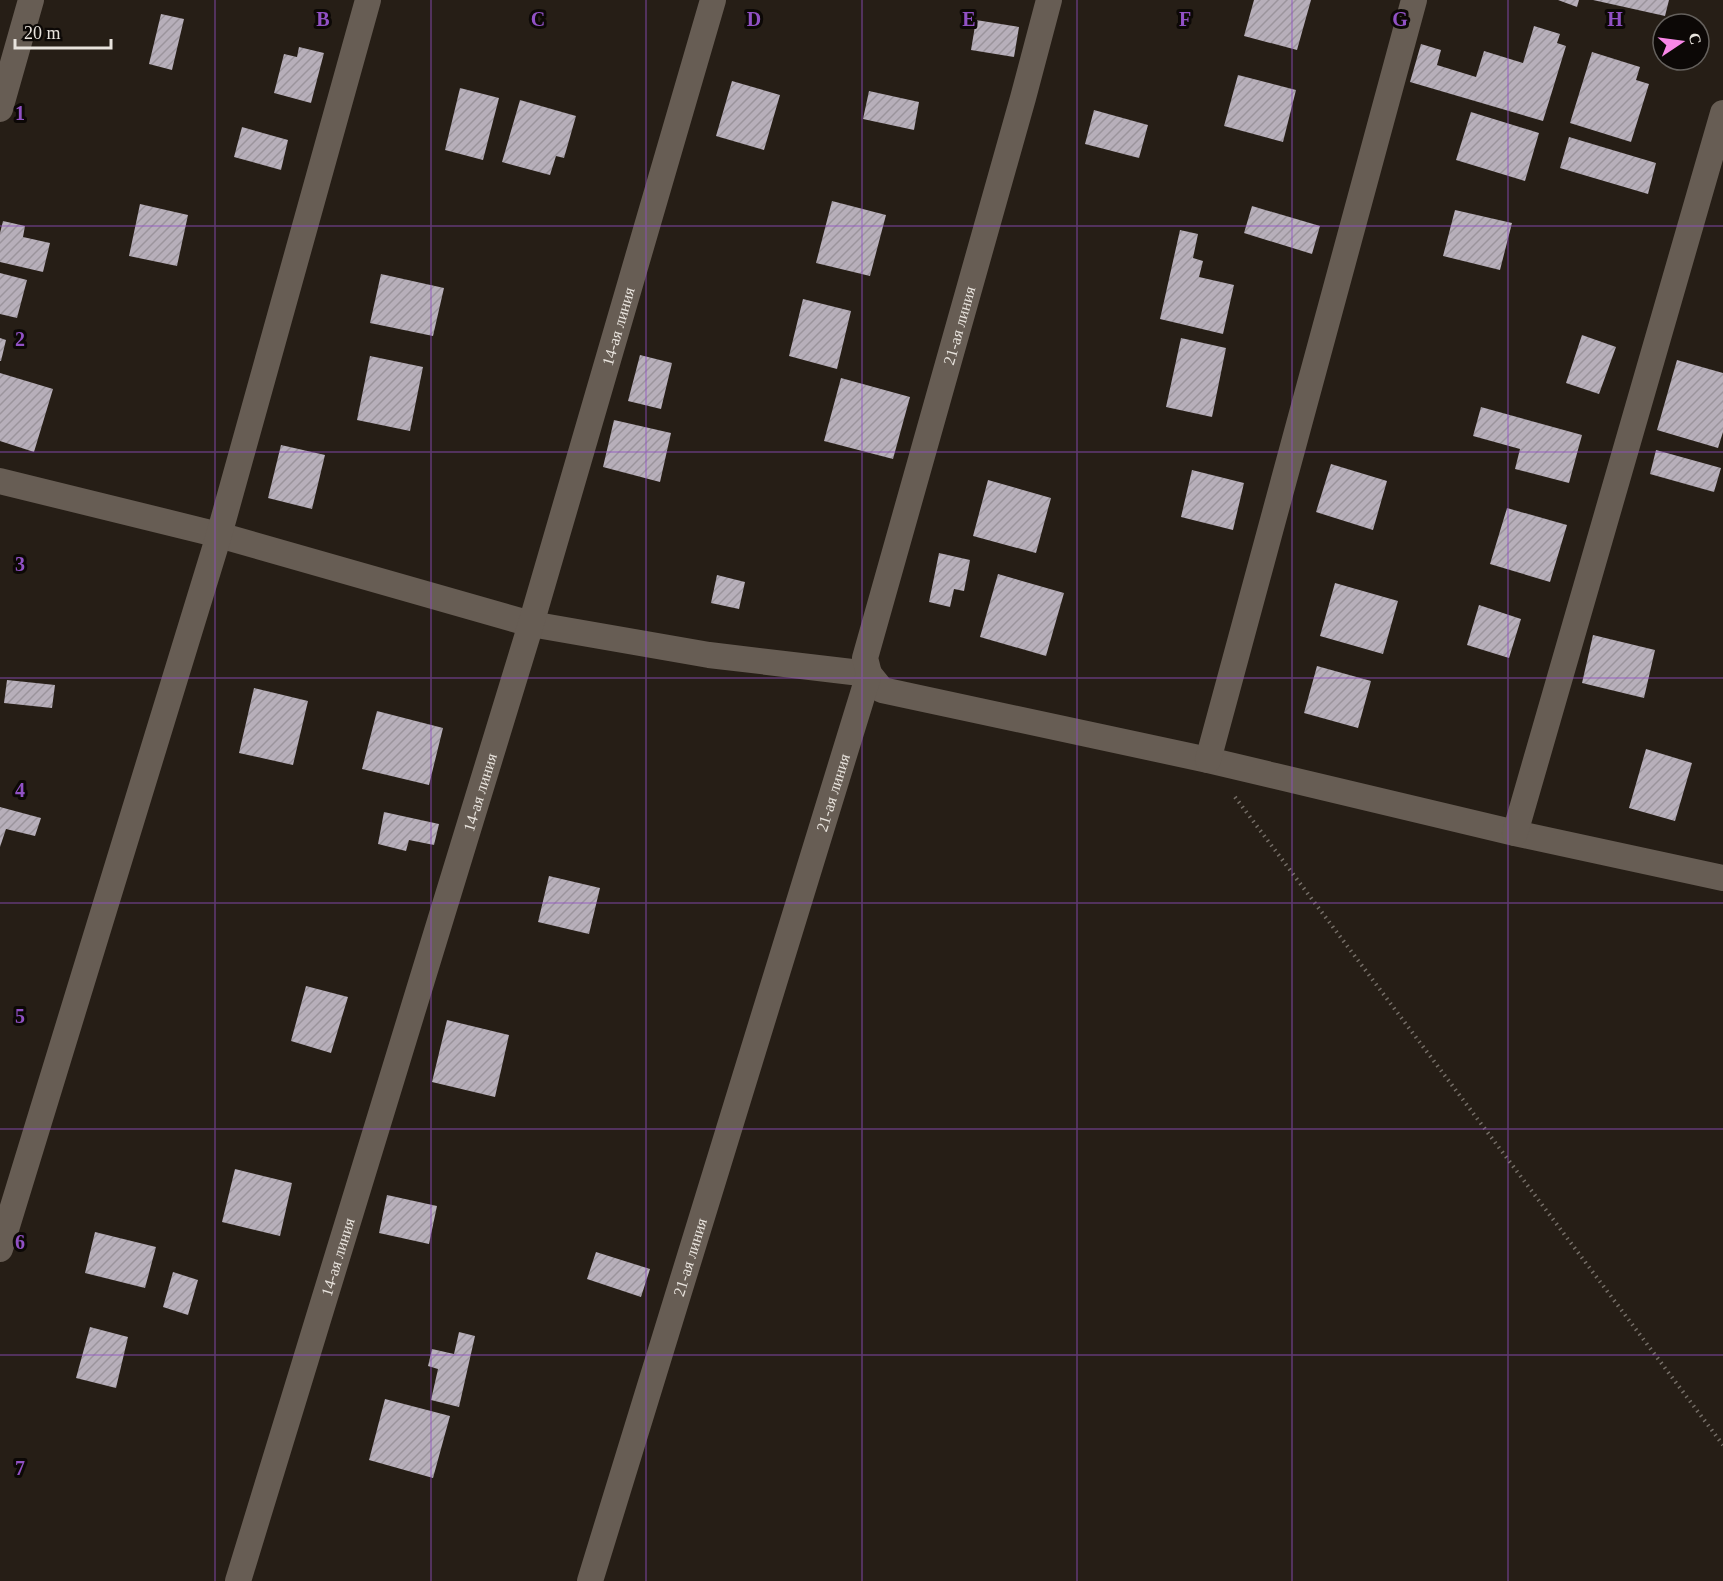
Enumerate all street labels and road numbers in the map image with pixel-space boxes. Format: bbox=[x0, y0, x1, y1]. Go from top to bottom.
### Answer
street label: 14-ая линия bbox=[598, 284, 637, 367]
street label: 21-ая линия bbox=[940, 284, 978, 367]
street label: 14-ая линия bbox=[460, 750, 500, 833]
street label: 21-ая линия bbox=[813, 751, 853, 834]
street label: 14-ая линия bbox=[317, 1215, 357, 1298]
street label: 21-ая линия bbox=[670, 1215, 710, 1298]

